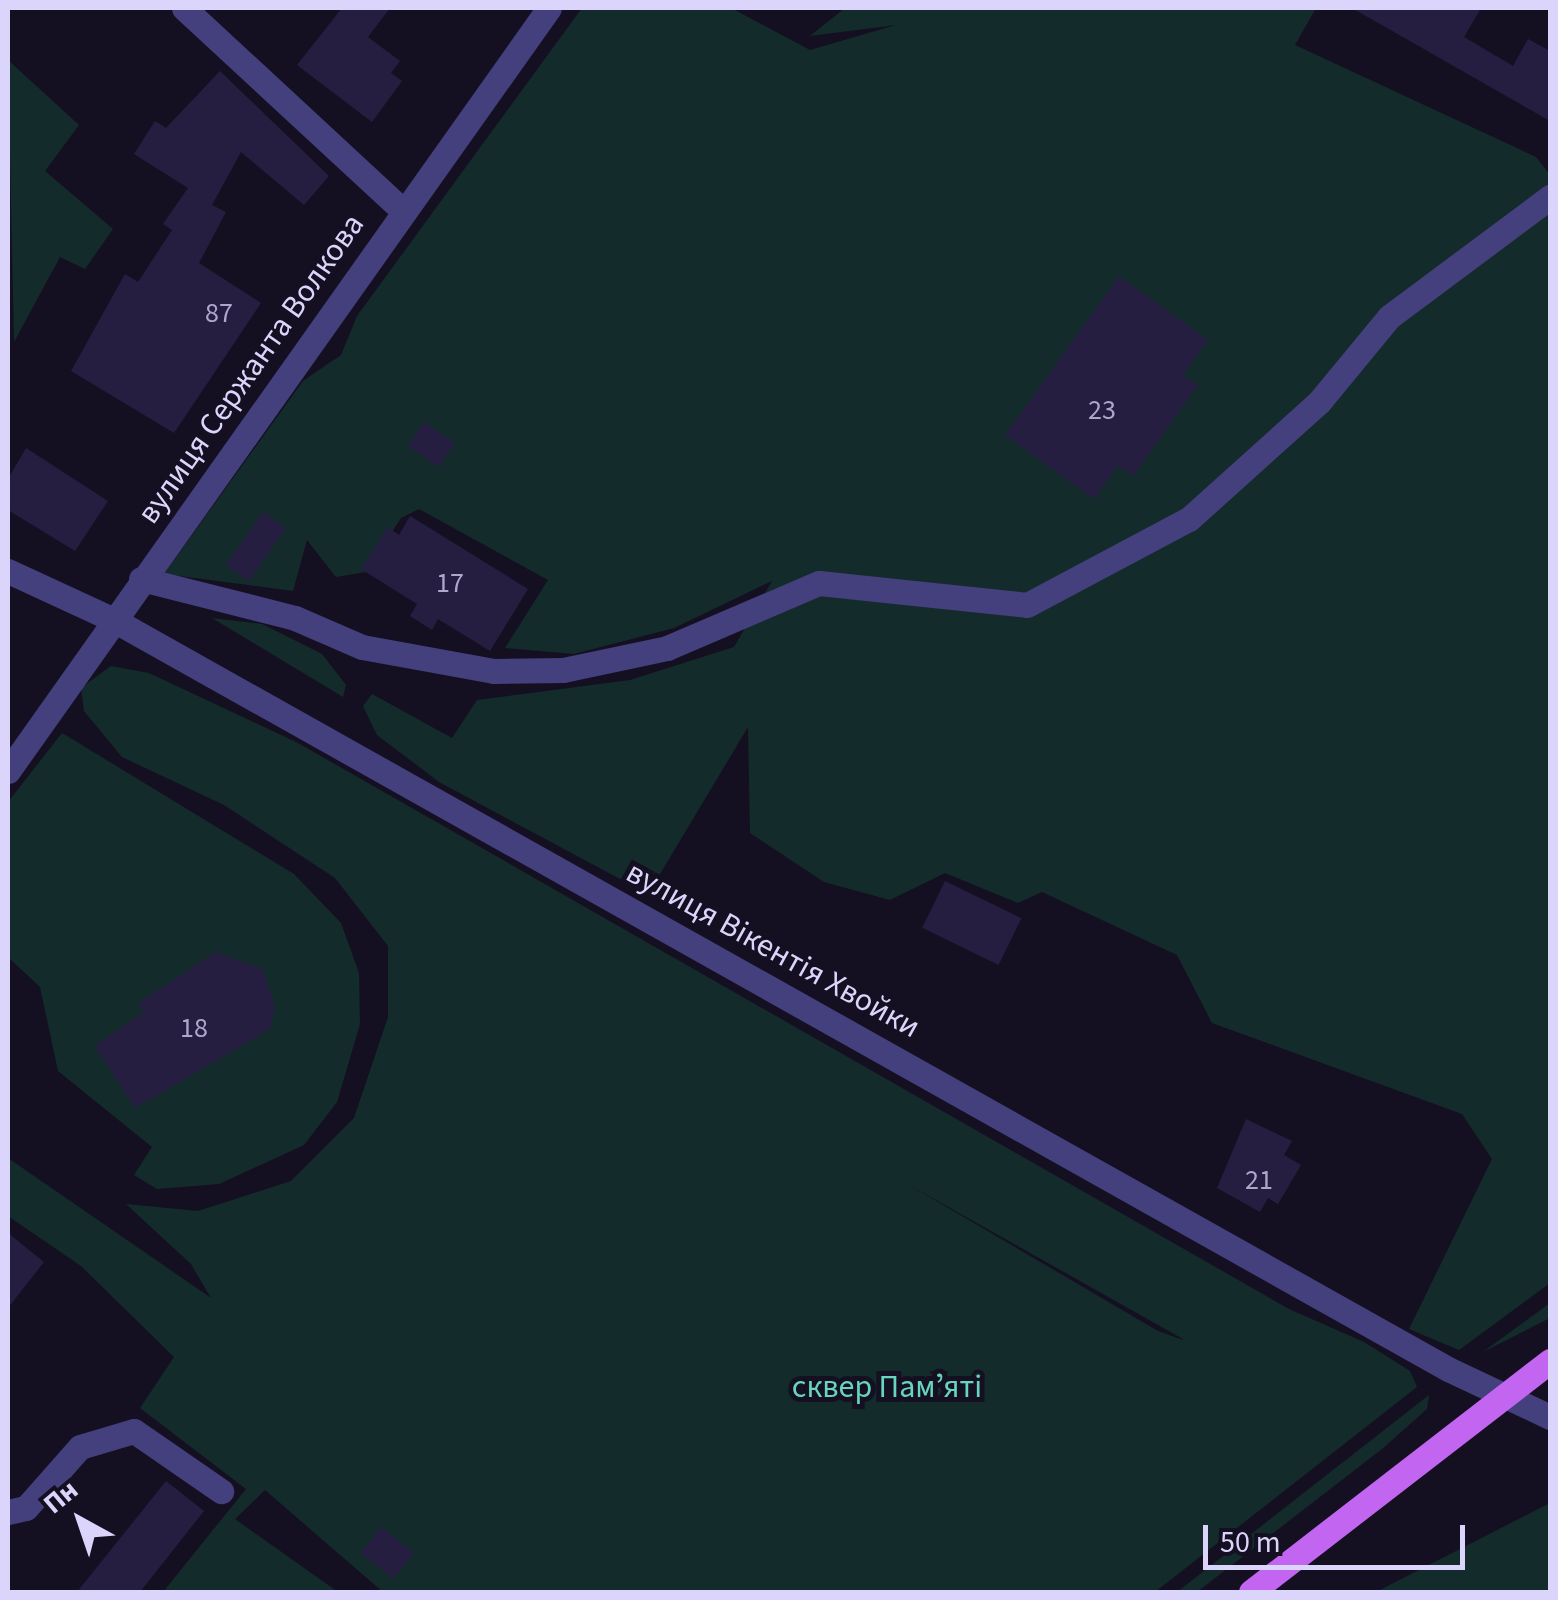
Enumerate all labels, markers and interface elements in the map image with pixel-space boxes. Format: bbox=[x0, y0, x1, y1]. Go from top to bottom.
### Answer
street label: вулиця Сержанта Волкова bbox=[129, 207, 373, 531]
house number: 87 bbox=[205, 296, 233, 330]
house number: 23 bbox=[1088, 393, 1116, 427]
house number: 17 bbox=[436, 566, 464, 600]
street label: вулиця Вікентія Хвойки bbox=[619, 853, 927, 1047]
house number: 18 bbox=[180, 1011, 208, 1045]
house number: 21 bbox=[1245, 1163, 1273, 1197]
park label: сквер Памʼяті bbox=[792, 1368, 982, 1406]
north arrow bbox=[30, 1470, 130, 1570]
text: Пн bbox=[35, 1470, 87, 1524]
scale bar bbox=[1208, 1505, 1470, 1567]
text: 50 m bbox=[1220, 1521, 1281, 1564]

